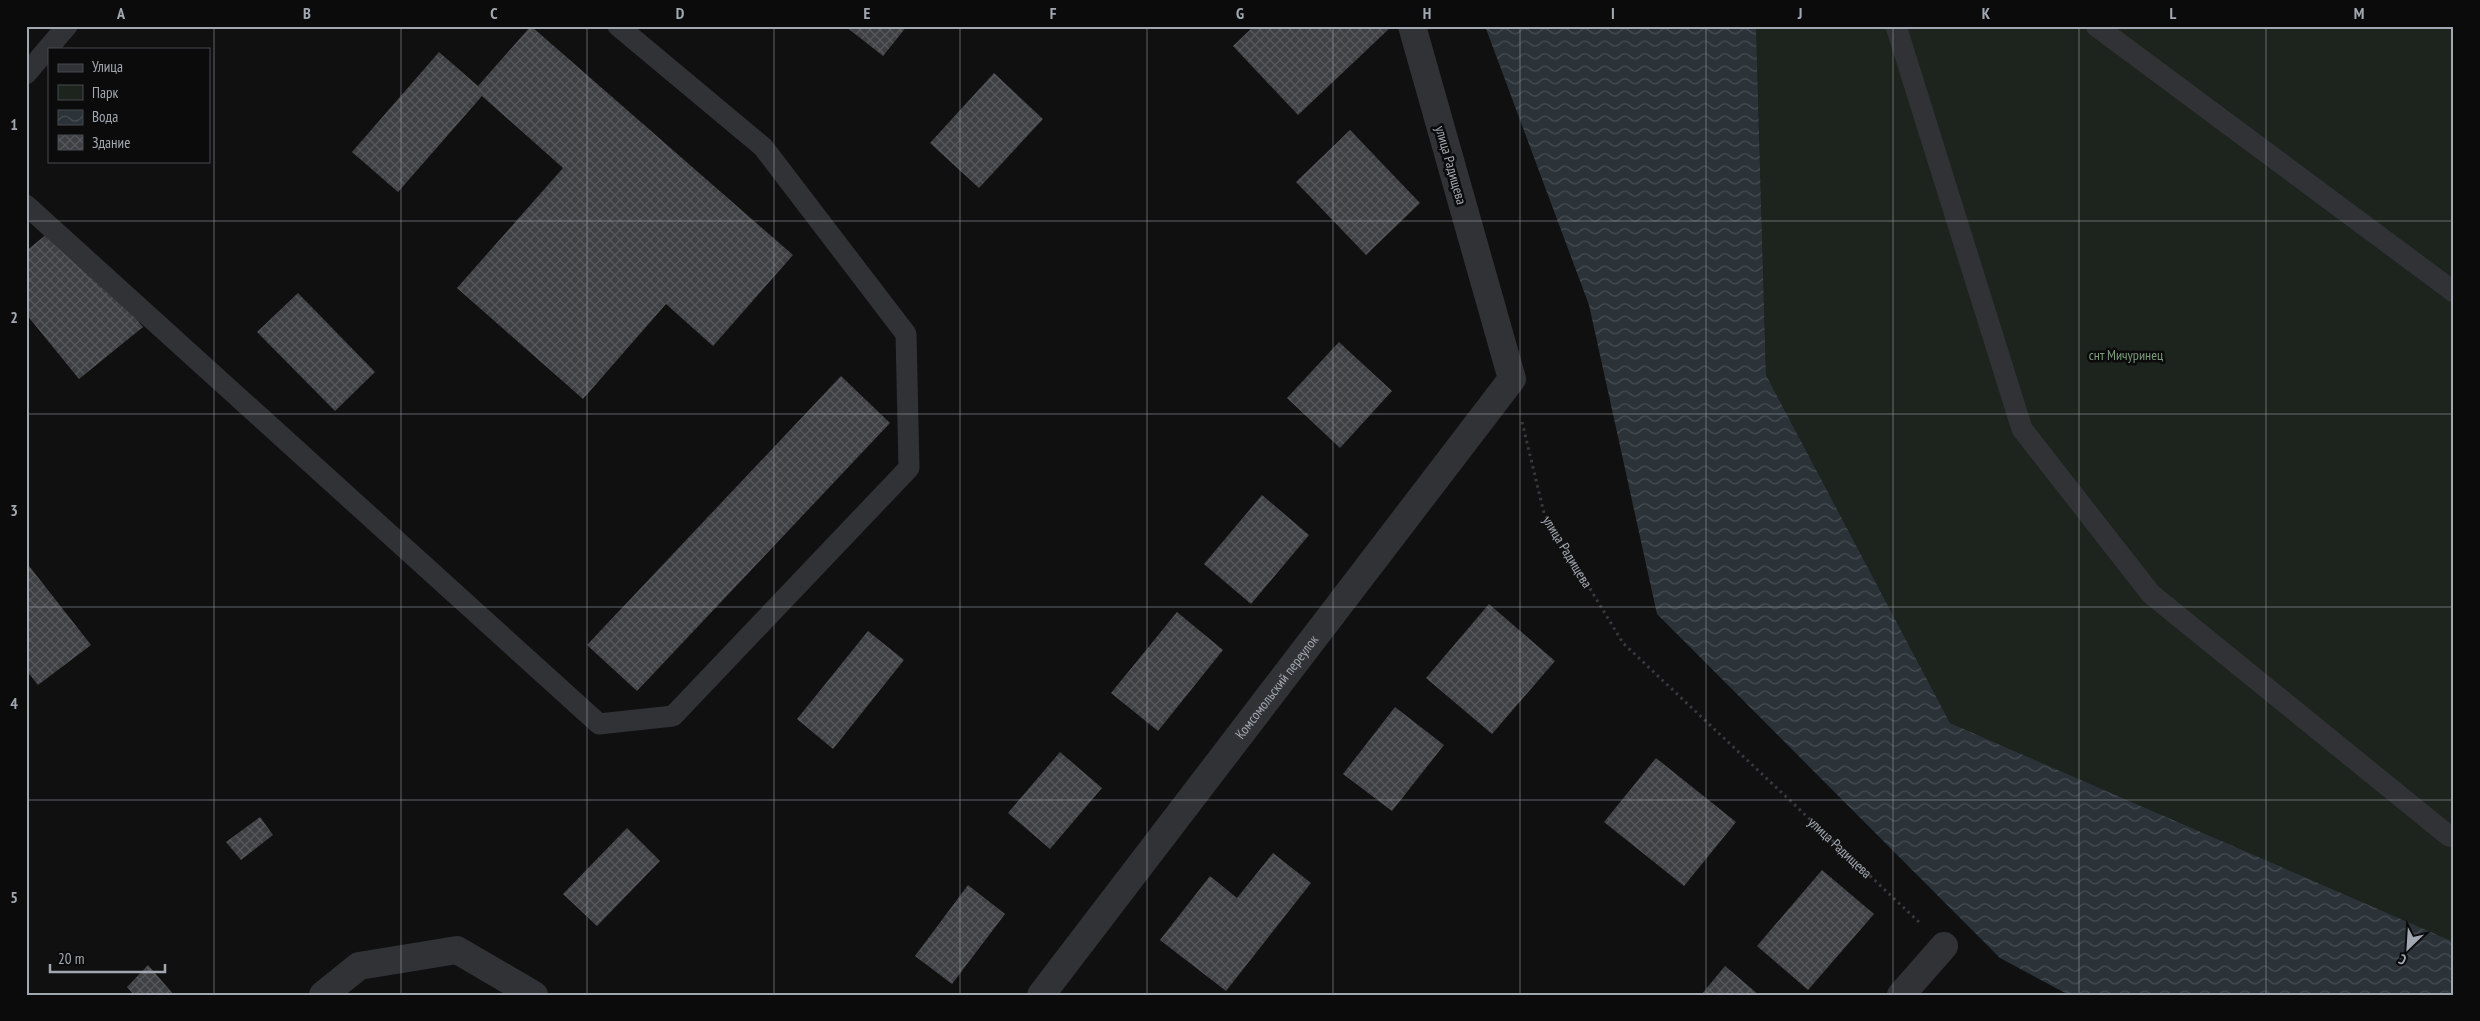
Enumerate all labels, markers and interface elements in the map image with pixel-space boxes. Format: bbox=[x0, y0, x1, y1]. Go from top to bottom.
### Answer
text: A bbox=[116, 3, 126, 23]
text: B bbox=[303, 3, 311, 23]
text: C bbox=[490, 3, 498, 23]
text: D bbox=[676, 3, 685, 23]
text: E bbox=[864, 3, 871, 23]
text: F bbox=[1050, 3, 1057, 23]
text: G bbox=[1236, 3, 1244, 23]
text: H bbox=[1423, 3, 1431, 23]
text: I bbox=[1611, 3, 1615, 23]
text: J bbox=[1797, 3, 1802, 23]
text: K bbox=[1982, 3, 1991, 23]
text: L bbox=[2170, 3, 2177, 23]
text: M bbox=[2354, 3, 2364, 23]
legend bbox=[48, 48, 210, 162]
text: Улица bbox=[92, 57, 123, 76]
text: Парк bbox=[92, 83, 118, 102]
text: Вода bbox=[92, 107, 118, 126]
text: 1 bbox=[10, 114, 18, 134]
street label: улица Радищева bbox=[1431, 124, 1471, 206]
text: Здание bbox=[92, 133, 130, 152]
text: 2 bbox=[10, 307, 18, 327]
park label: снт Мичуринец bbox=[2089, 346, 2163, 364]
text: 3 bbox=[10, 500, 18, 520]
street label: улица Радищева bbox=[1539, 512, 1596, 591]
street label: Комсомольский переулок bbox=[1231, 631, 1322, 742]
text: 4 bbox=[10, 693, 18, 713]
street label: улица Радищева bbox=[1804, 813, 1876, 882]
text: 5 bbox=[10, 887, 18, 907]
north arrow bbox=[2382, 924, 2432, 974]
scale bar bbox=[50, 941, 165, 973]
text: 20 m bbox=[58, 949, 84, 968]
text: С bbox=[2395, 950, 2409, 969]

